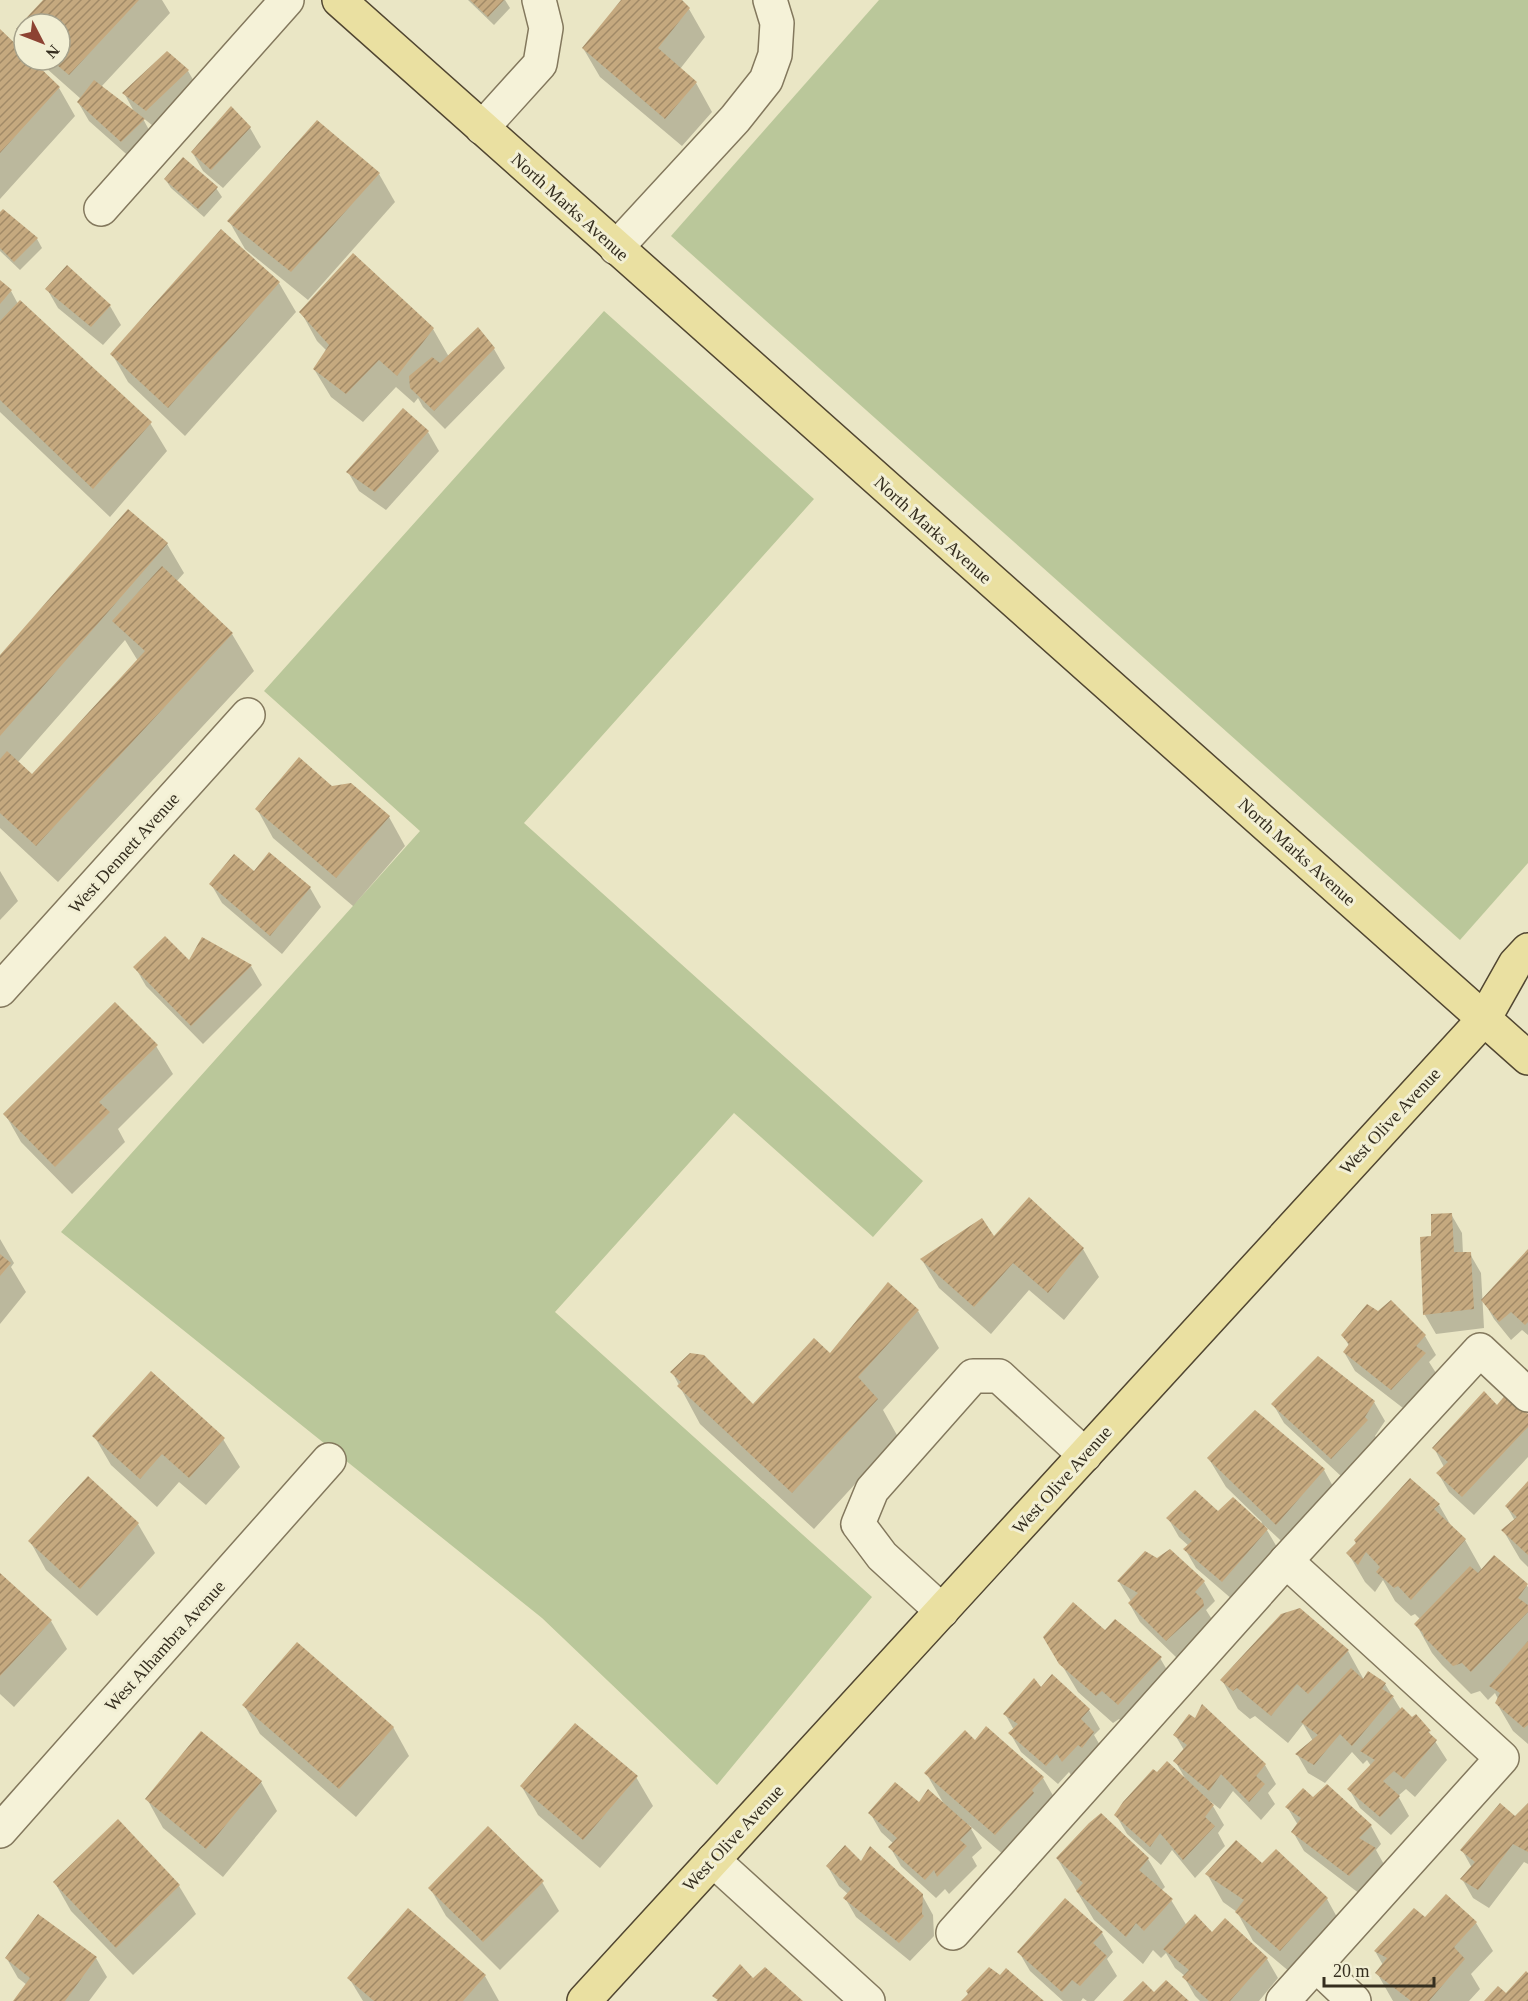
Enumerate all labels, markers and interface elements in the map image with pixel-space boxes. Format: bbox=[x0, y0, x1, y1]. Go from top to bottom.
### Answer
north arrow bbox=[12, 12, 72, 72]
text: N bbox=[42, 42, 63, 62]
street label: North Marks Avenue bbox=[507, 149, 633, 265]
street label: North Marks Avenue bbox=[870, 472, 996, 588]
street label: West Dennett Avenue bbox=[65, 789, 183, 917]
street label: North Marks Avenue bbox=[1234, 794, 1360, 910]
street label: West Olive Avenue bbox=[1336, 1064, 1444, 1178]
street label: West Olive Avenue bbox=[1008, 1422, 1116, 1538]
street label: West Alhambra Avenue bbox=[101, 1576, 229, 1716]
street label: West Olive Avenue bbox=[679, 1781, 787, 1895]
scale bar bbox=[1324, 1950, 1434, 1988]
text: 20 m bbox=[1333, 1961, 1370, 1981]

